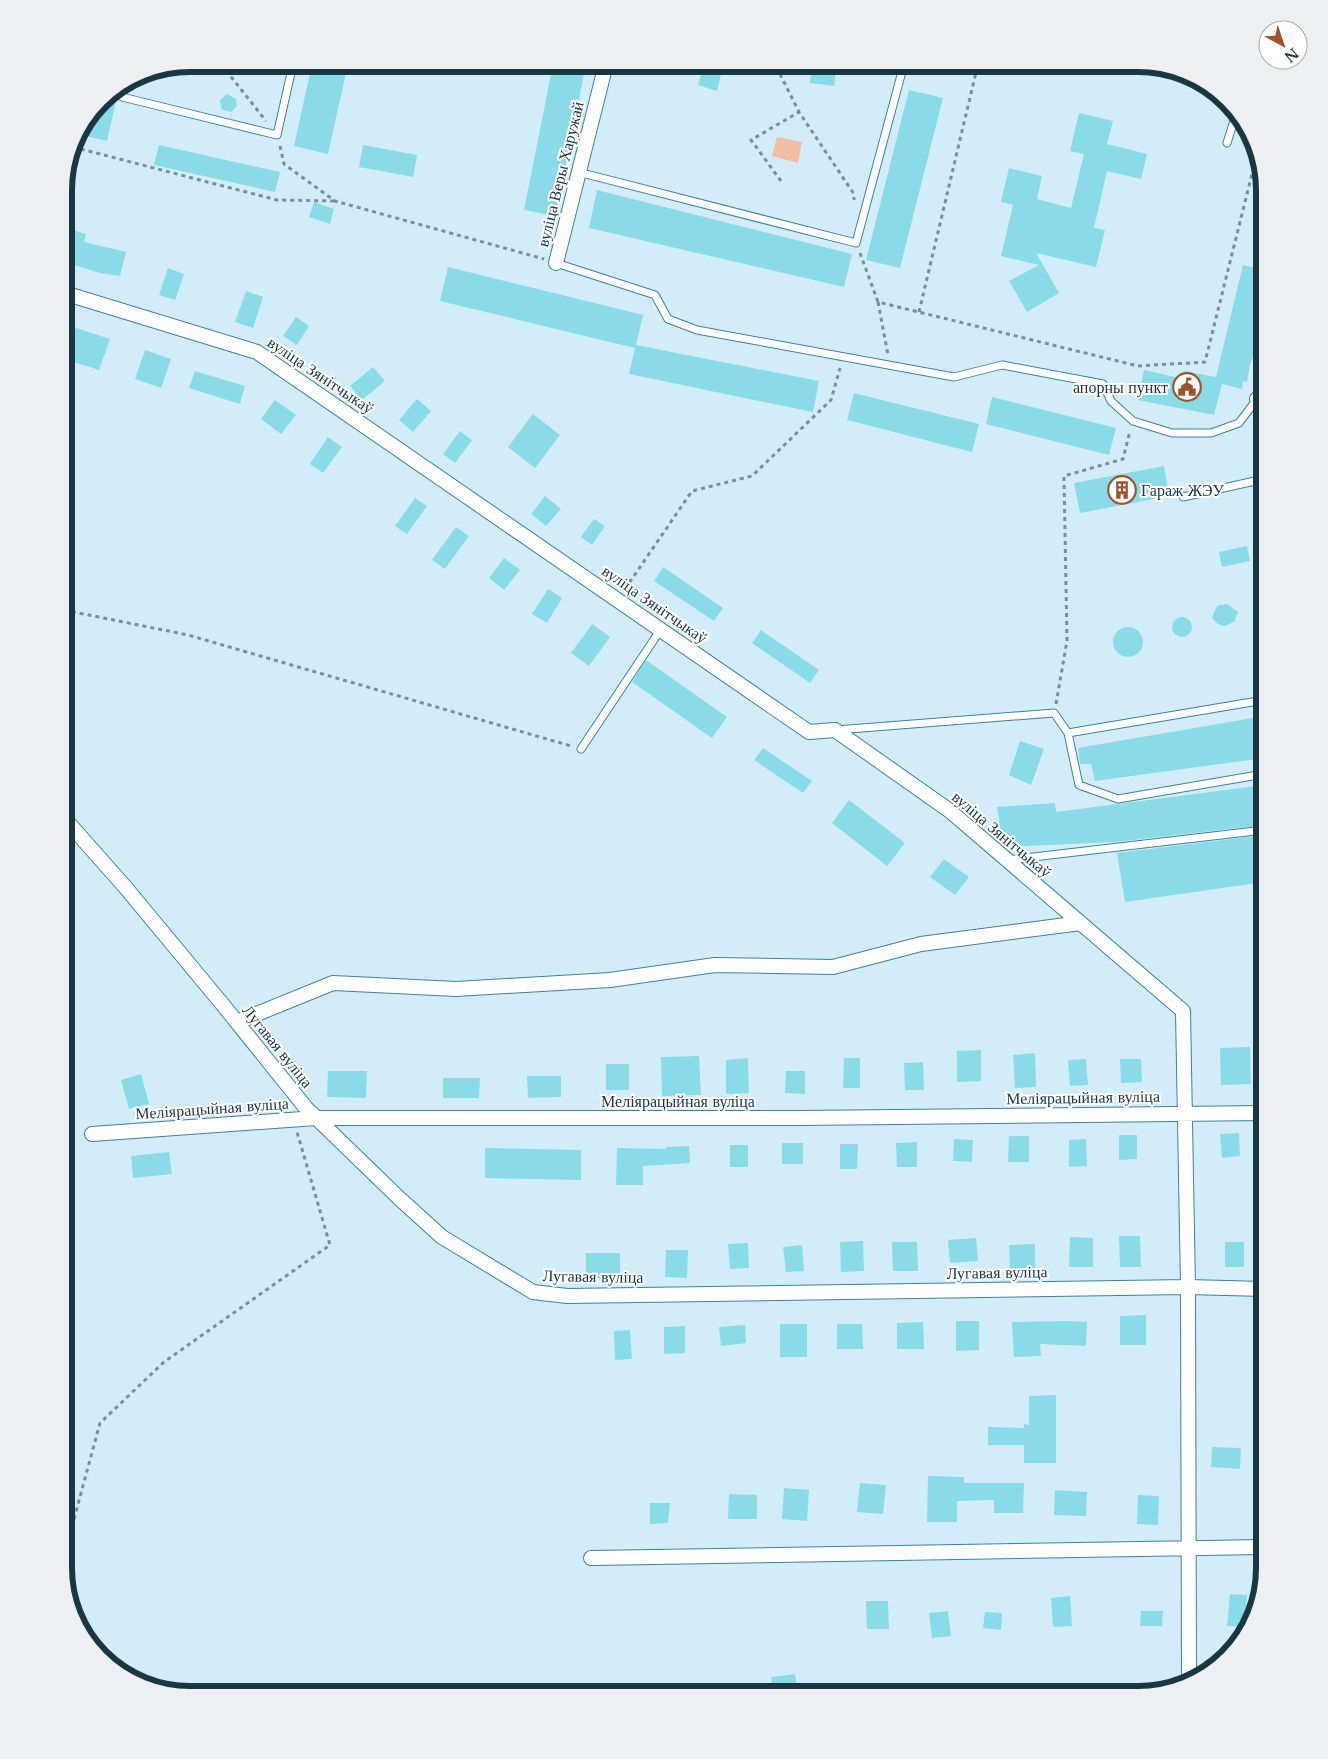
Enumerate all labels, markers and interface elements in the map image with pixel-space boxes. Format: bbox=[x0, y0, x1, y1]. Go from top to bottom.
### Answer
north arrow bbox=[1258, 20, 1308, 70]
text: N bbox=[1281, 44, 1302, 66]
street label: вуліца Веры Харужай bbox=[532, 99, 588, 249]
street label: вуліца Зянітчыкаў bbox=[264, 332, 378, 418]
public building icon: апорны пункт bbox=[1172, 372, 1202, 402]
place label: апорны пункт bbox=[1073, 377, 1168, 397]
building icon: Гараж ЖЭУ bbox=[1107, 475, 1137, 505]
place label: Гараж ЖЭУ bbox=[1141, 480, 1225, 500]
street label: вуліца Зянітчыкаў bbox=[599, 560, 711, 648]
street label: вуліца Зянітчыкаў bbox=[948, 787, 1056, 881]
street label: Лугавая вуліца bbox=[238, 1000, 318, 1092]
street label: Меліярацыйная вуліца bbox=[1006, 1086, 1160, 1108]
street label: Меліярацыйная вуліца bbox=[601, 1091, 755, 1111]
street label: Меліярацыйная вуліца bbox=[135, 1093, 289, 1123]
street label: Лугавая вуліца bbox=[946, 1261, 1048, 1283]
street label: Лугавая вуліца bbox=[542, 1265, 644, 1287]

